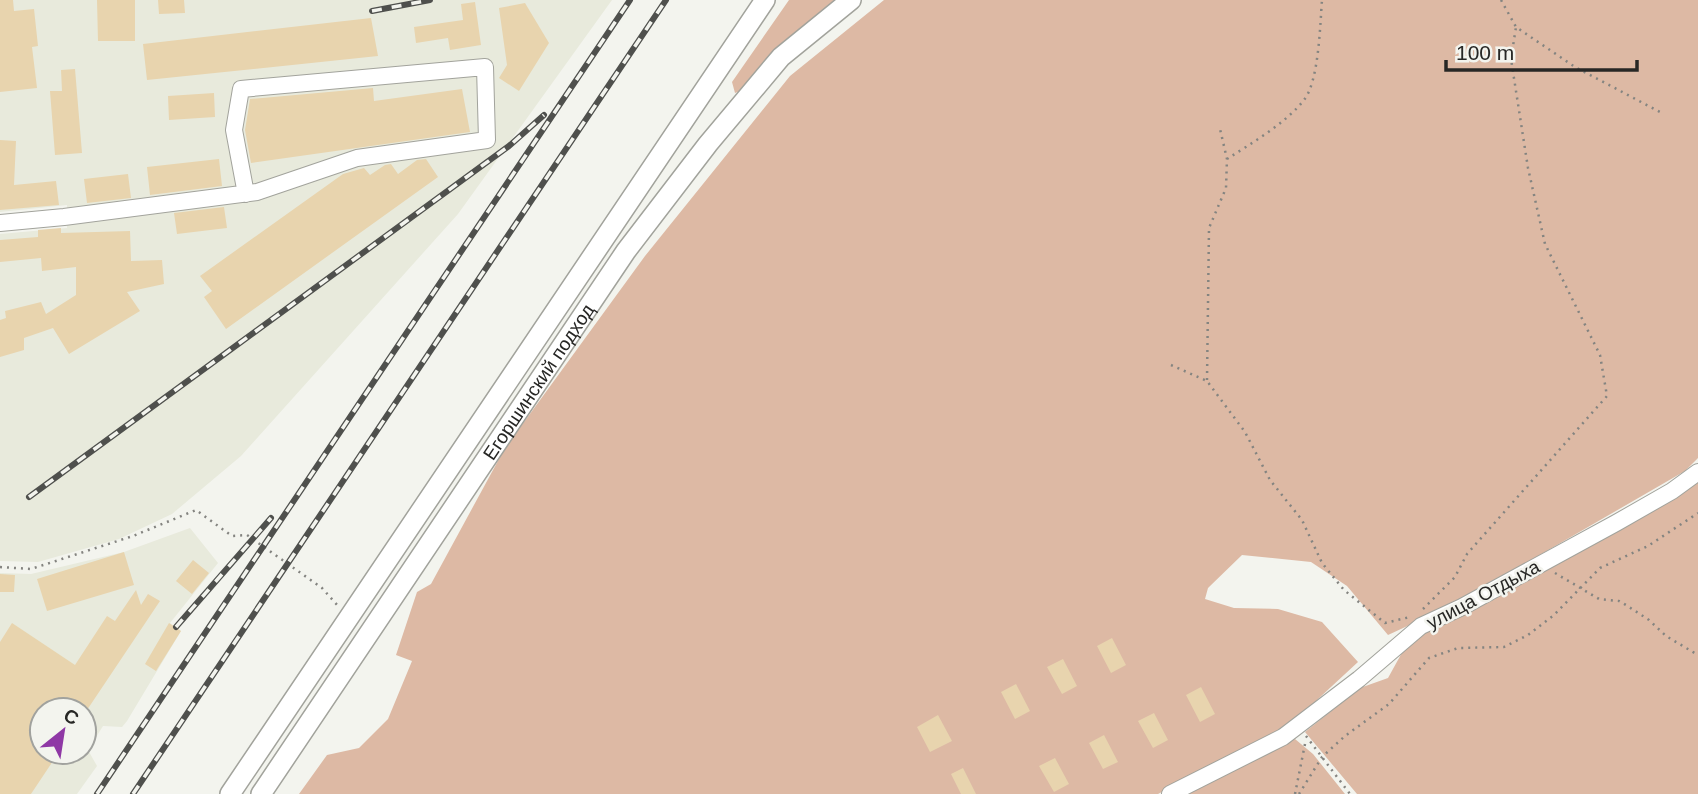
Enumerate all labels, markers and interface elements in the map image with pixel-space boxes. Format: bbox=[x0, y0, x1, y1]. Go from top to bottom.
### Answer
scale bar bbox=[1446, 28, 1637, 72]
text: 100 m bbox=[1456, 41, 1514, 64]
street label: Егоршинский подход bbox=[479, 300, 598, 464]
street label: улица Отдыха bbox=[1423, 556, 1544, 633]
north arrow bbox=[28, 696, 98, 766]
text: С bbox=[60, 704, 83, 729]

